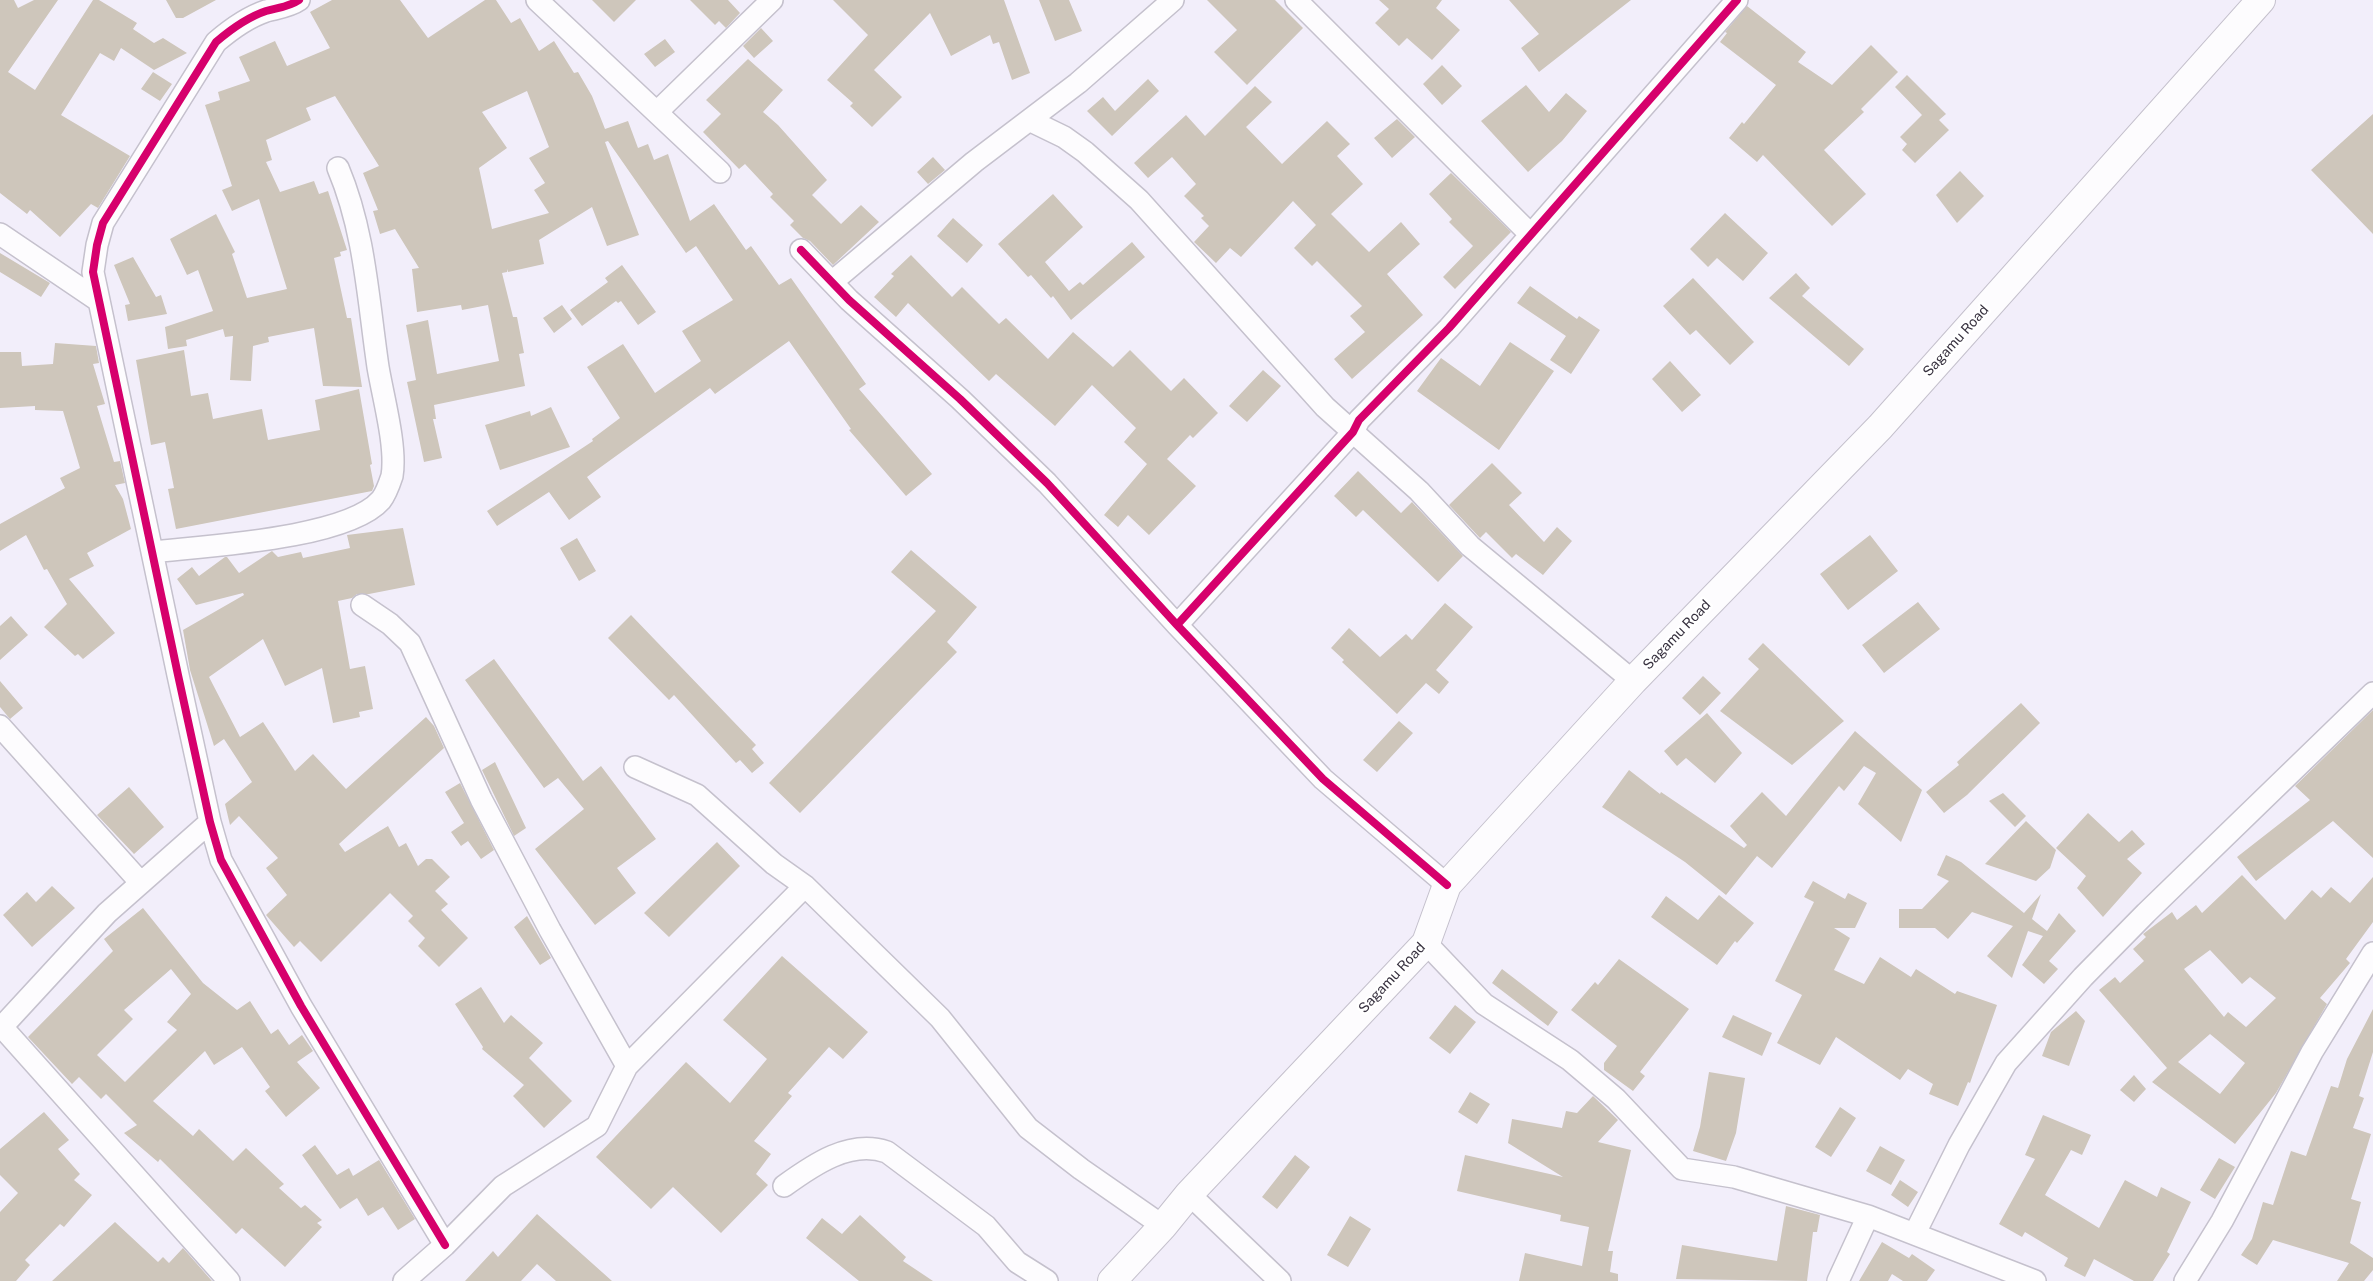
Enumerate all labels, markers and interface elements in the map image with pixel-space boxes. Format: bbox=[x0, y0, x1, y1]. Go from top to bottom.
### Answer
street label: Sagamu Road bbox=[1920, 302, 1992, 380]
street label: Sagamu Road bbox=[1640, 597, 1714, 673]
street label: Sagamu Road bbox=[1355, 939, 1429, 1017]

